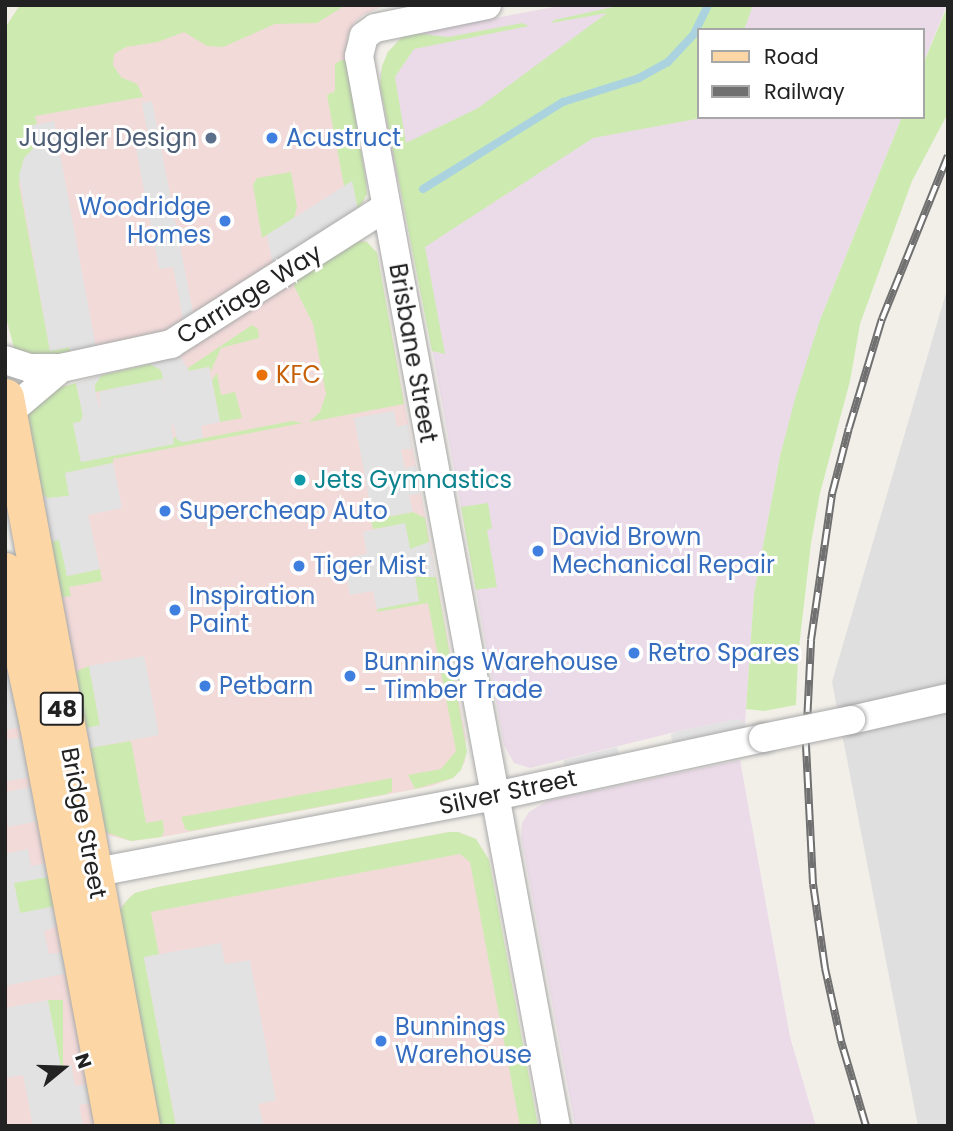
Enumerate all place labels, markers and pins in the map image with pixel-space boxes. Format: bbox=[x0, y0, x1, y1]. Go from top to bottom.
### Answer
place label: Juggler Design bbox=[18, 124, 197, 152]
place label: Acustruct bbox=[286, 124, 401, 152]
marker: Juggler Design bbox=[203, 130, 219, 146]
marker: Acustruct bbox=[264, 130, 280, 146]
place label: Woodridge Homes bbox=[78, 193, 211, 249]
marker: Woodridge Homes bbox=[217, 213, 233, 229]
place label: KFC bbox=[276, 361, 321, 389]
marker: KFC bbox=[254, 367, 270, 383]
place label: Jets Gymnastics bbox=[314, 466, 512, 494]
marker: Jets Gymnastics bbox=[292, 472, 308, 488]
place label: Supercheap Auto bbox=[179, 497, 388, 525]
marker: Supercheap Auto bbox=[157, 503, 173, 519]
place label: David Brown Mechanical Repair bbox=[552, 523, 775, 579]
marker: David Brown Mechanical Repair bbox=[530, 543, 546, 559]
place label: Tiger Mist bbox=[313, 552, 426, 580]
marker: Tiger Mist bbox=[291, 558, 307, 574]
place label: Inspiration Paint bbox=[189, 582, 315, 638]
marker: Inspiration Paint bbox=[167, 602, 183, 618]
place label: Retro Spares bbox=[648, 639, 800, 667]
marker: Retro Spares bbox=[626, 645, 642, 661]
place label: Bunnings Warehouse - Timber Trade bbox=[364, 648, 618, 704]
marker: Bunnings Warehouse - Timber Trade bbox=[342, 668, 358, 684]
place label: Petbarn bbox=[219, 672, 313, 700]
marker: Petbarn bbox=[197, 678, 213, 694]
place label: Bunnings Warehouse bbox=[395, 1013, 532, 1069]
marker: Bunnings Warehouse bbox=[373, 1033, 389, 1049]

